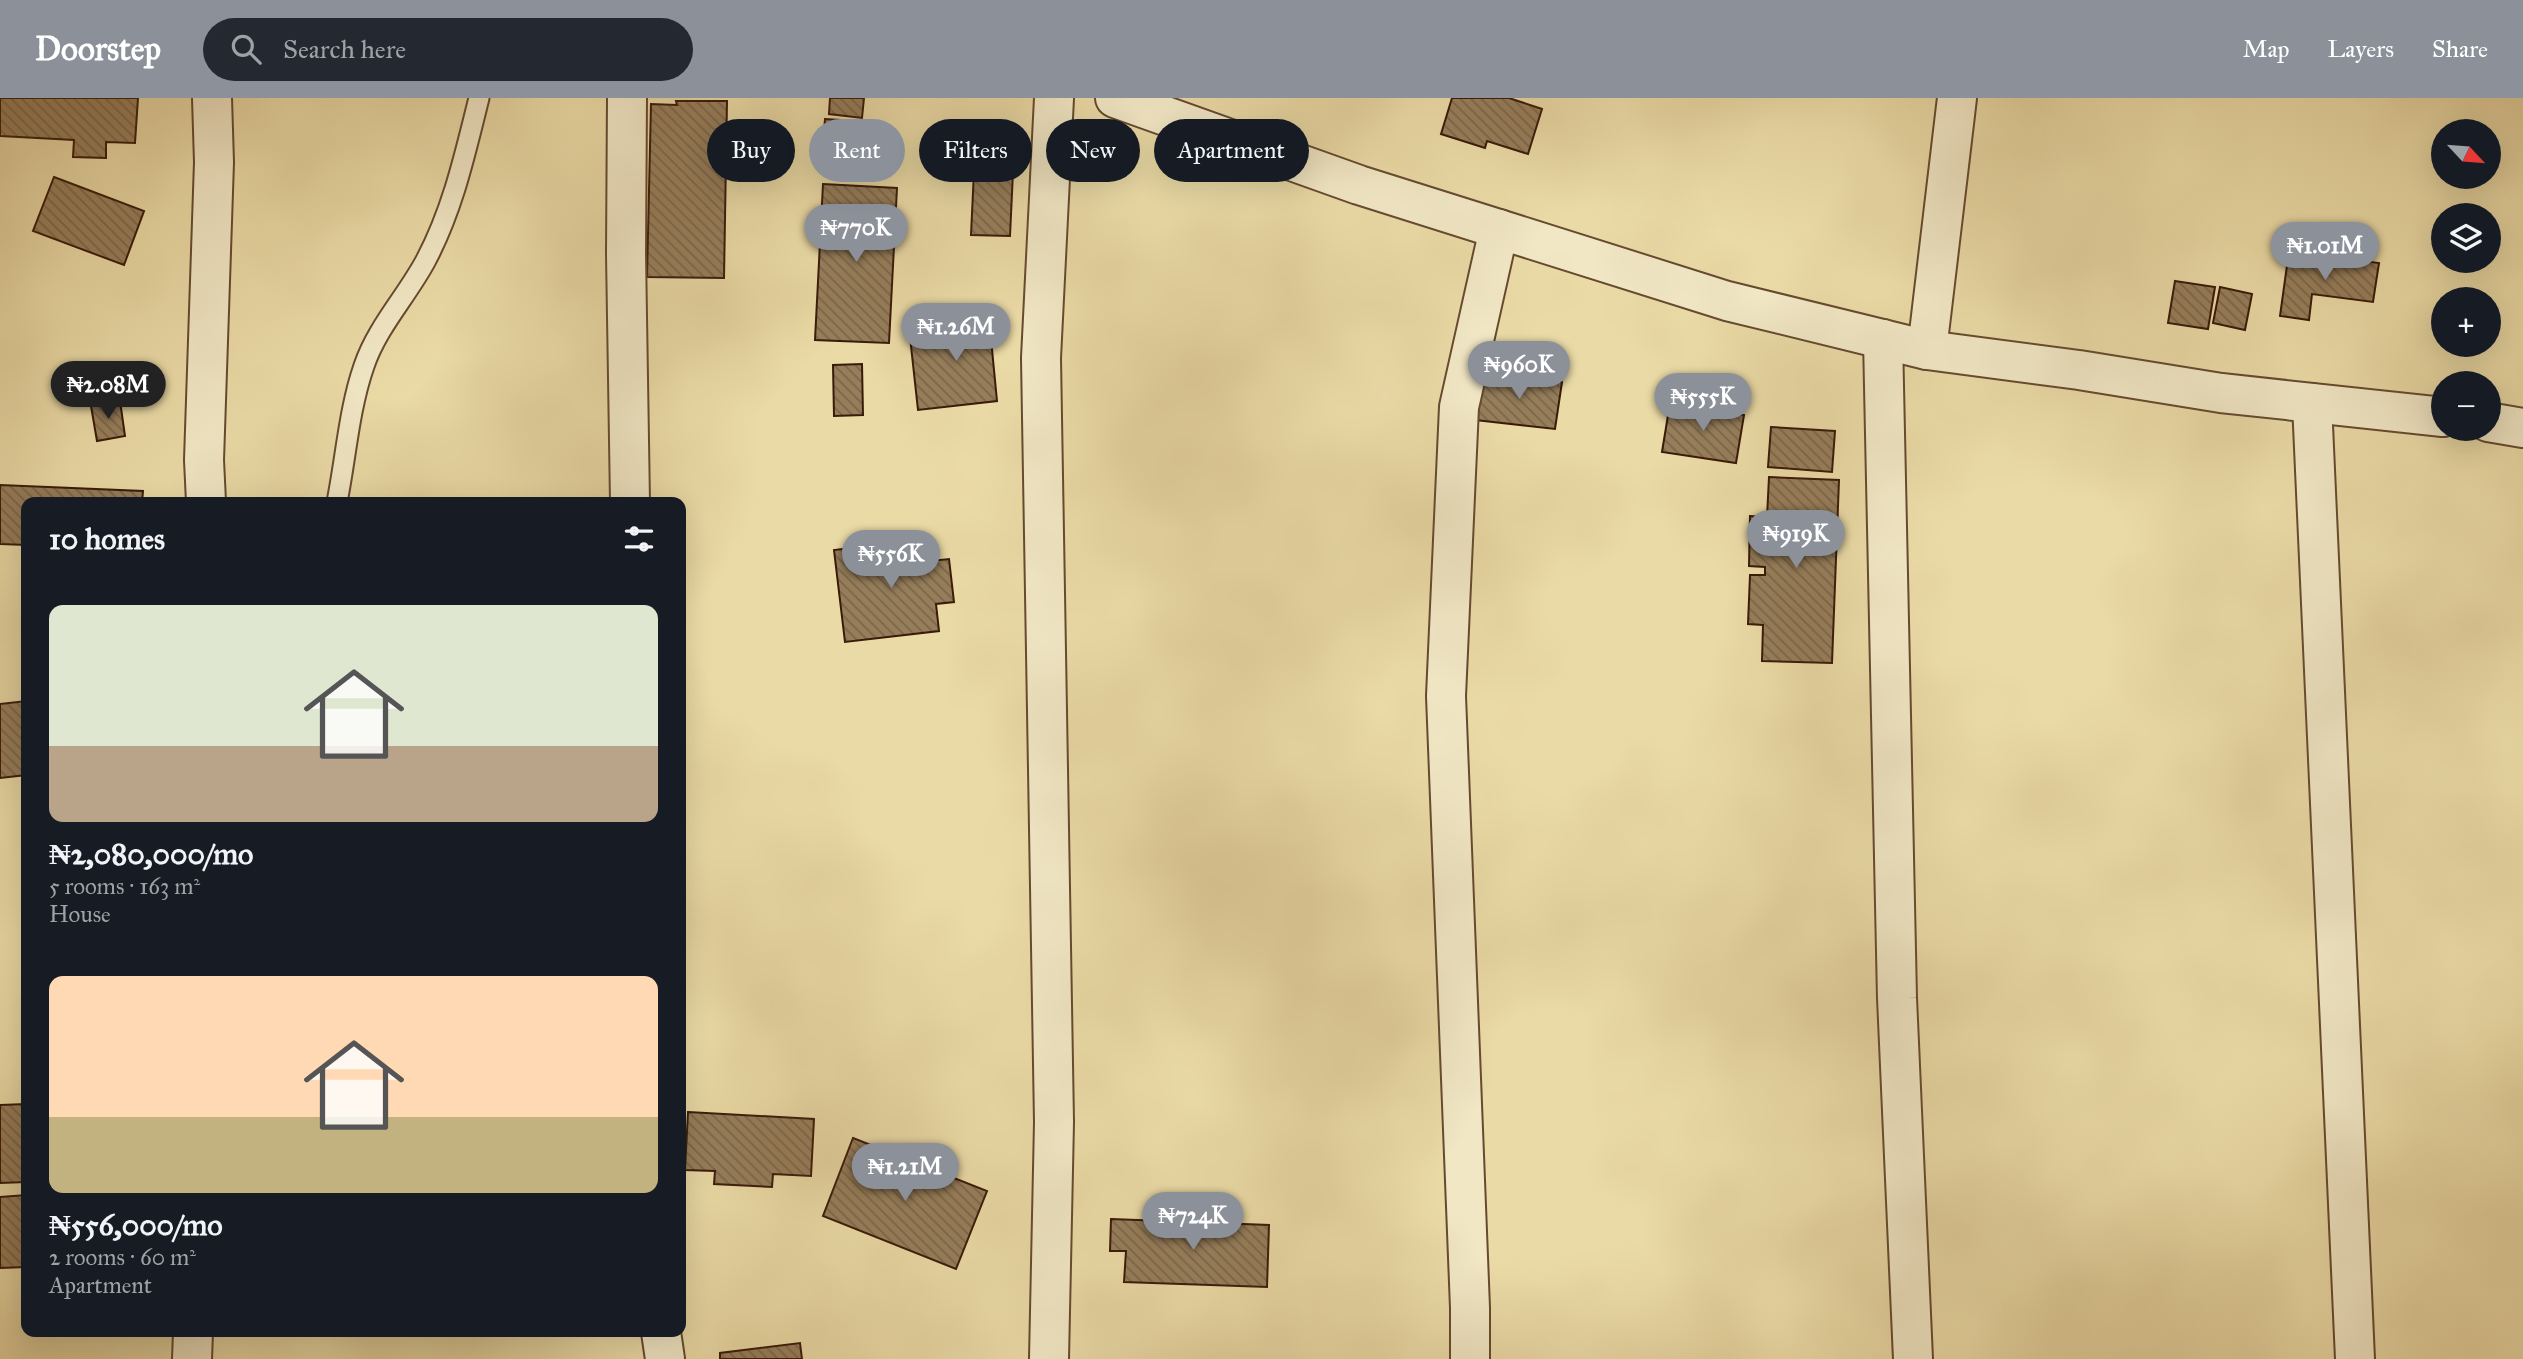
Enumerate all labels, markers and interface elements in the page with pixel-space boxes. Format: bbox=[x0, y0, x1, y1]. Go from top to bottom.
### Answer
search box bbox=[203, 18, 693, 81]
text: Doorstep bbox=[35, 29, 161, 69]
icon: search bbox=[227, 30, 265, 68]
text: Search here bbox=[283, 33, 406, 65]
text: Map bbox=[2243, 34, 2290, 64]
text: Layers bbox=[2328, 34, 2394, 64]
text: Share bbox=[2432, 34, 2488, 64]
chip: Buy bbox=[707, 119, 795, 182]
chip: Rent bbox=[809, 119, 905, 182]
chip: Filters bbox=[919, 119, 1032, 182]
chip: New bbox=[1046, 119, 1140, 182]
chip: Apartment bbox=[1154, 119, 1309, 182]
north arrow bbox=[2431, 119, 2501, 189]
map controls bbox=[2431, 119, 2501, 441]
button: layers bbox=[2431, 203, 2501, 273]
pin: ₦770K bbox=[807, 204, 905, 264]
text: ₦770K bbox=[821, 213, 891, 241]
pin: ₦1.01M bbox=[2268, 222, 2382, 282]
text: ₦1.01M bbox=[2287, 231, 2363, 259]
button: + bbox=[2431, 287, 2501, 357]
pin: ₦1.26M bbox=[899, 303, 1013, 363]
text: ₦1.26M bbox=[917, 312, 995, 340]
pin: ₦960K bbox=[1470, 342, 1568, 401]
text: ₦960K bbox=[1484, 350, 1554, 378]
pin: ₦2.08M bbox=[51, 362, 165, 421]
text: ₦2.08M bbox=[67, 370, 149, 398]
button: − bbox=[2431, 371, 2501, 441]
pin: ₦555K bbox=[1654, 374, 1752, 433]
text: ₦555K bbox=[1670, 382, 1736, 410]
pin: ₦919K bbox=[1747, 510, 1845, 570]
text: ₦919K bbox=[1763, 519, 1829, 547]
icon: filters bbox=[620, 520, 658, 558]
text: 10 homes bbox=[49, 521, 165, 557]
pin: ₦556K bbox=[842, 531, 940, 590]
text: ₦556K bbox=[858, 539, 924, 567]
icon: home bbox=[291, 651, 417, 777]
text: ₦2,080,000/mo bbox=[49, 836, 253, 872]
text: 5 rooms · 163 m² bbox=[49, 872, 200, 900]
text: House bbox=[49, 900, 111, 928]
icon: home bbox=[291, 1022, 417, 1148]
pin: ₦1.21M bbox=[848, 1144, 962, 1203]
text: ₦1.21M bbox=[868, 1152, 942, 1180]
pin: ₦724K bbox=[1144, 1192, 1242, 1252]
text: ₦724K bbox=[1158, 1201, 1228, 1229]
text: ₦556,000/mo bbox=[49, 1207, 223, 1243]
text: 2 rooms · 60 m² bbox=[49, 1243, 196, 1271]
text: Apartment bbox=[49, 1271, 152, 1299]

